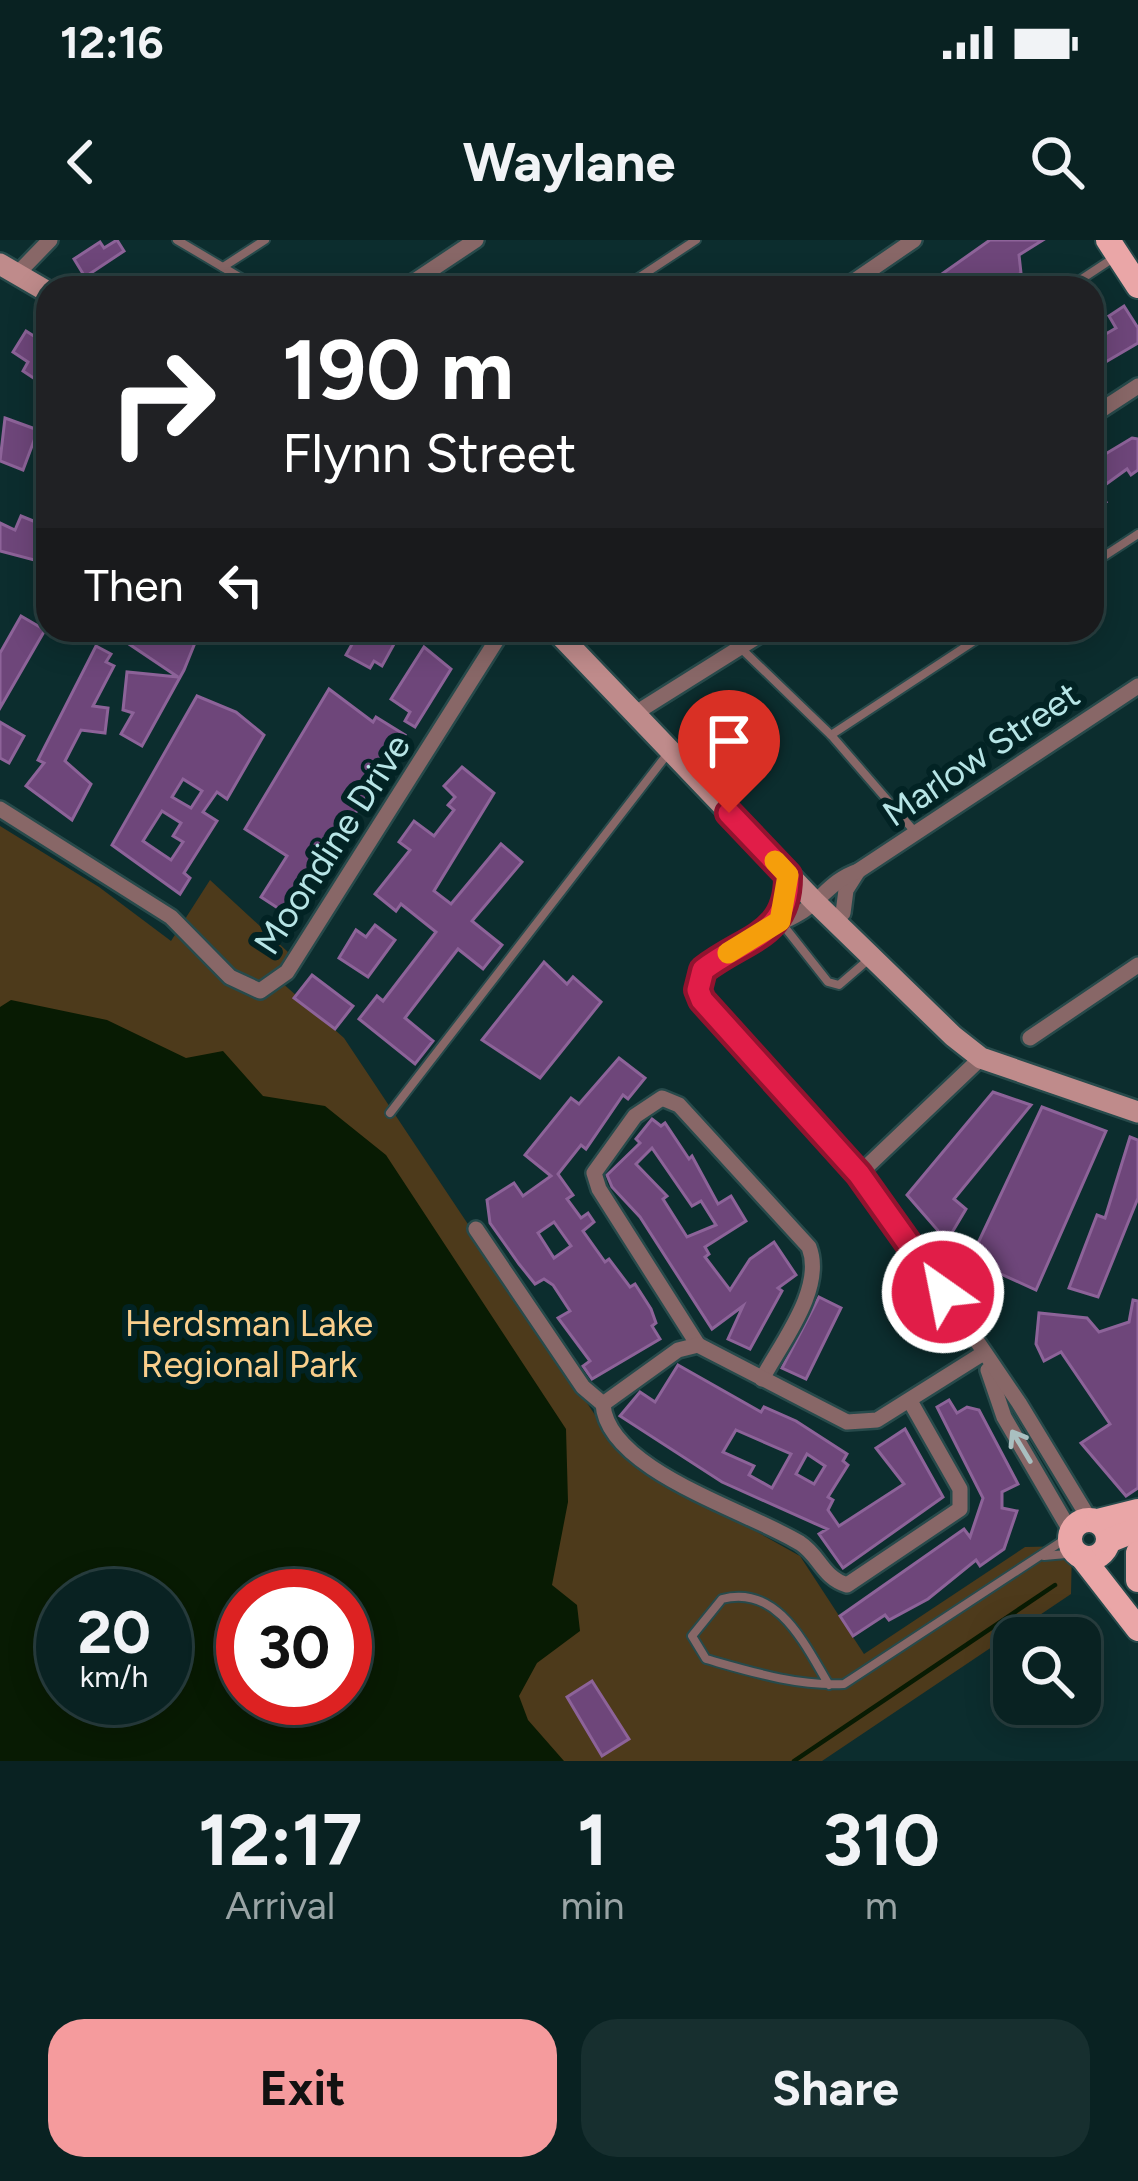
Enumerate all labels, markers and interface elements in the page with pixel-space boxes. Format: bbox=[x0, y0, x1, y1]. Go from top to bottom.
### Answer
text: 12:16 bbox=[60, 15, 164, 69]
icon: back bbox=[48, 129, 114, 195]
icon: search bbox=[1024, 129, 1090, 195]
text: Waylane bbox=[463, 130, 675, 195]
text: 190 m bbox=[282, 319, 514, 420]
icon: right bbox=[84, 324, 240, 480]
text: Flynn Street bbox=[282, 421, 576, 486]
icon: left bbox=[208, 552, 274, 618]
text: Then bbox=[84, 558, 184, 612]
street label: Marlow Street bbox=[875, 673, 1087, 835]
pin bbox=[678, 690, 780, 813]
icon: arrive bbox=[696, 708, 762, 774]
street label: Moondine Drive bbox=[245, 726, 419, 962]
position arrow bbox=[880, 1229, 1006, 1355]
park label: Herdsman Lake Regional Park bbox=[125, 1302, 373, 1386]
one-way arrow bbox=[1009, 1430, 1033, 1464]
speed limit sign: 30 bbox=[216, 1569, 372, 1725]
text: 20 bbox=[77, 1596, 151, 1668]
map controls bbox=[993, 1617, 1101, 1725]
button: search bbox=[993, 1617, 1101, 1725]
text: km/h bbox=[80, 1658, 148, 1695]
text: 12:17 bbox=[198, 1797, 362, 1883]
text: 1 bbox=[577, 1797, 608, 1883]
text: 310 bbox=[823, 1797, 940, 1883]
text: Arrival bbox=[225, 1882, 335, 1929]
text: min bbox=[561, 1882, 625, 1929]
text: m bbox=[865, 1882, 898, 1929]
button: Exit bbox=[48, 2019, 557, 2157]
button: Share bbox=[581, 2019, 1090, 2157]

